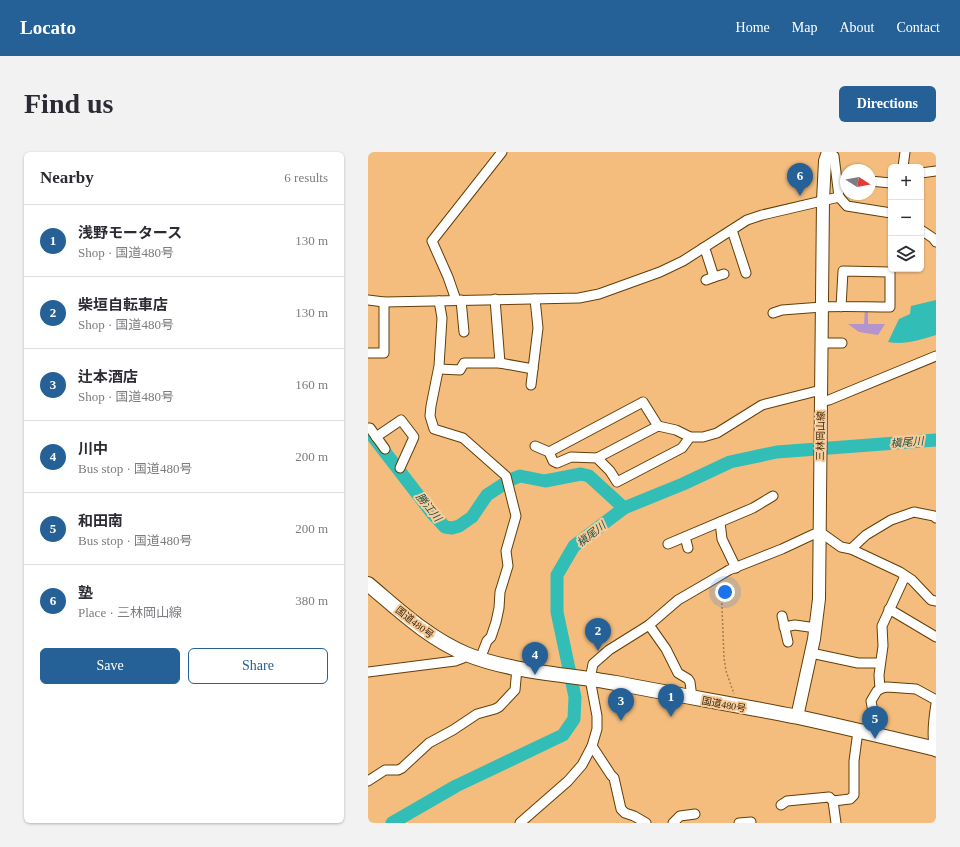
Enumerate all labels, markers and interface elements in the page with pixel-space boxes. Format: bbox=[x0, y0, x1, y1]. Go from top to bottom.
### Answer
text: Locato bbox=[20, 17, 76, 38]
text: Home bbox=[736, 20, 770, 35]
text: Map bbox=[792, 20, 817, 35]
text: About bbox=[839, 20, 874, 35]
text: Contact bbox=[896, 20, 940, 35]
button: Directions bbox=[839, 86, 936, 122]
text: Find us bbox=[24, 88, 114, 119]
pin: 6 bbox=[787, 163, 813, 196]
north arrow bbox=[840, 164, 876, 200]
map controls bbox=[888, 164, 924, 272]
button: + bbox=[888, 164, 924, 200]
text: Nearby bbox=[40, 168, 94, 187]
text: 6 results bbox=[284, 170, 328, 185]
button: − bbox=[888, 200, 924, 236]
text: 浅野モータース bbox=[78, 225, 182, 241]
text: 1 bbox=[50, 233, 56, 248]
text: 130 m bbox=[295, 233, 328, 248]
button: layers bbox=[888, 236, 924, 272]
text: Shop · 国道480号 bbox=[78, 245, 174, 260]
text: 柴垣自転車店 bbox=[78, 297, 168, 313]
text: 2 bbox=[50, 305, 56, 320]
text: 130 m bbox=[295, 305, 328, 320]
text: Shop · 国道480号 bbox=[78, 317, 174, 332]
text: 辻本酒店 bbox=[78, 369, 138, 385]
text: 3 bbox=[50, 377, 56, 392]
text: 160 m bbox=[295, 377, 328, 392]
text: Shop · 国道480号 bbox=[78, 389, 174, 404]
street label: 三林岡山線 bbox=[815, 411, 826, 461]
water label: 槇尾川 bbox=[890, 435, 925, 449]
text: 川中 bbox=[78, 441, 108, 457]
text: 4 bbox=[50, 449, 56, 464]
text: 200 m bbox=[295, 449, 328, 464]
text: Bus stop · 国道480号 bbox=[78, 461, 192, 476]
water label: 勝江川 bbox=[414, 490, 445, 524]
text: 和田南 bbox=[78, 513, 123, 529]
water label: 槇尾川 bbox=[574, 518, 608, 549]
text: 5 bbox=[50, 521, 56, 536]
text: 200 m bbox=[295, 521, 328, 536]
text: Bus stop · 国道480号 bbox=[78, 533, 192, 548]
your location bbox=[715, 582, 735, 602]
text: 塾 bbox=[78, 585, 93, 601]
text: 6 bbox=[50, 593, 56, 608]
text: 380 m bbox=[295, 593, 328, 608]
street label: 国道480号 bbox=[394, 604, 436, 641]
text: Place · 三林岡山線 bbox=[78, 605, 182, 620]
pin: 2 bbox=[585, 618, 611, 651]
pin: 4 bbox=[522, 642, 548, 675]
button: Save bbox=[40, 648, 180, 684]
button: Share bbox=[188, 648, 328, 684]
pin: 1 bbox=[658, 684, 684, 717]
pin: 3 bbox=[608, 688, 634, 721]
street label: 国道480号 bbox=[701, 695, 747, 714]
pin: 5 bbox=[862, 706, 888, 739]

